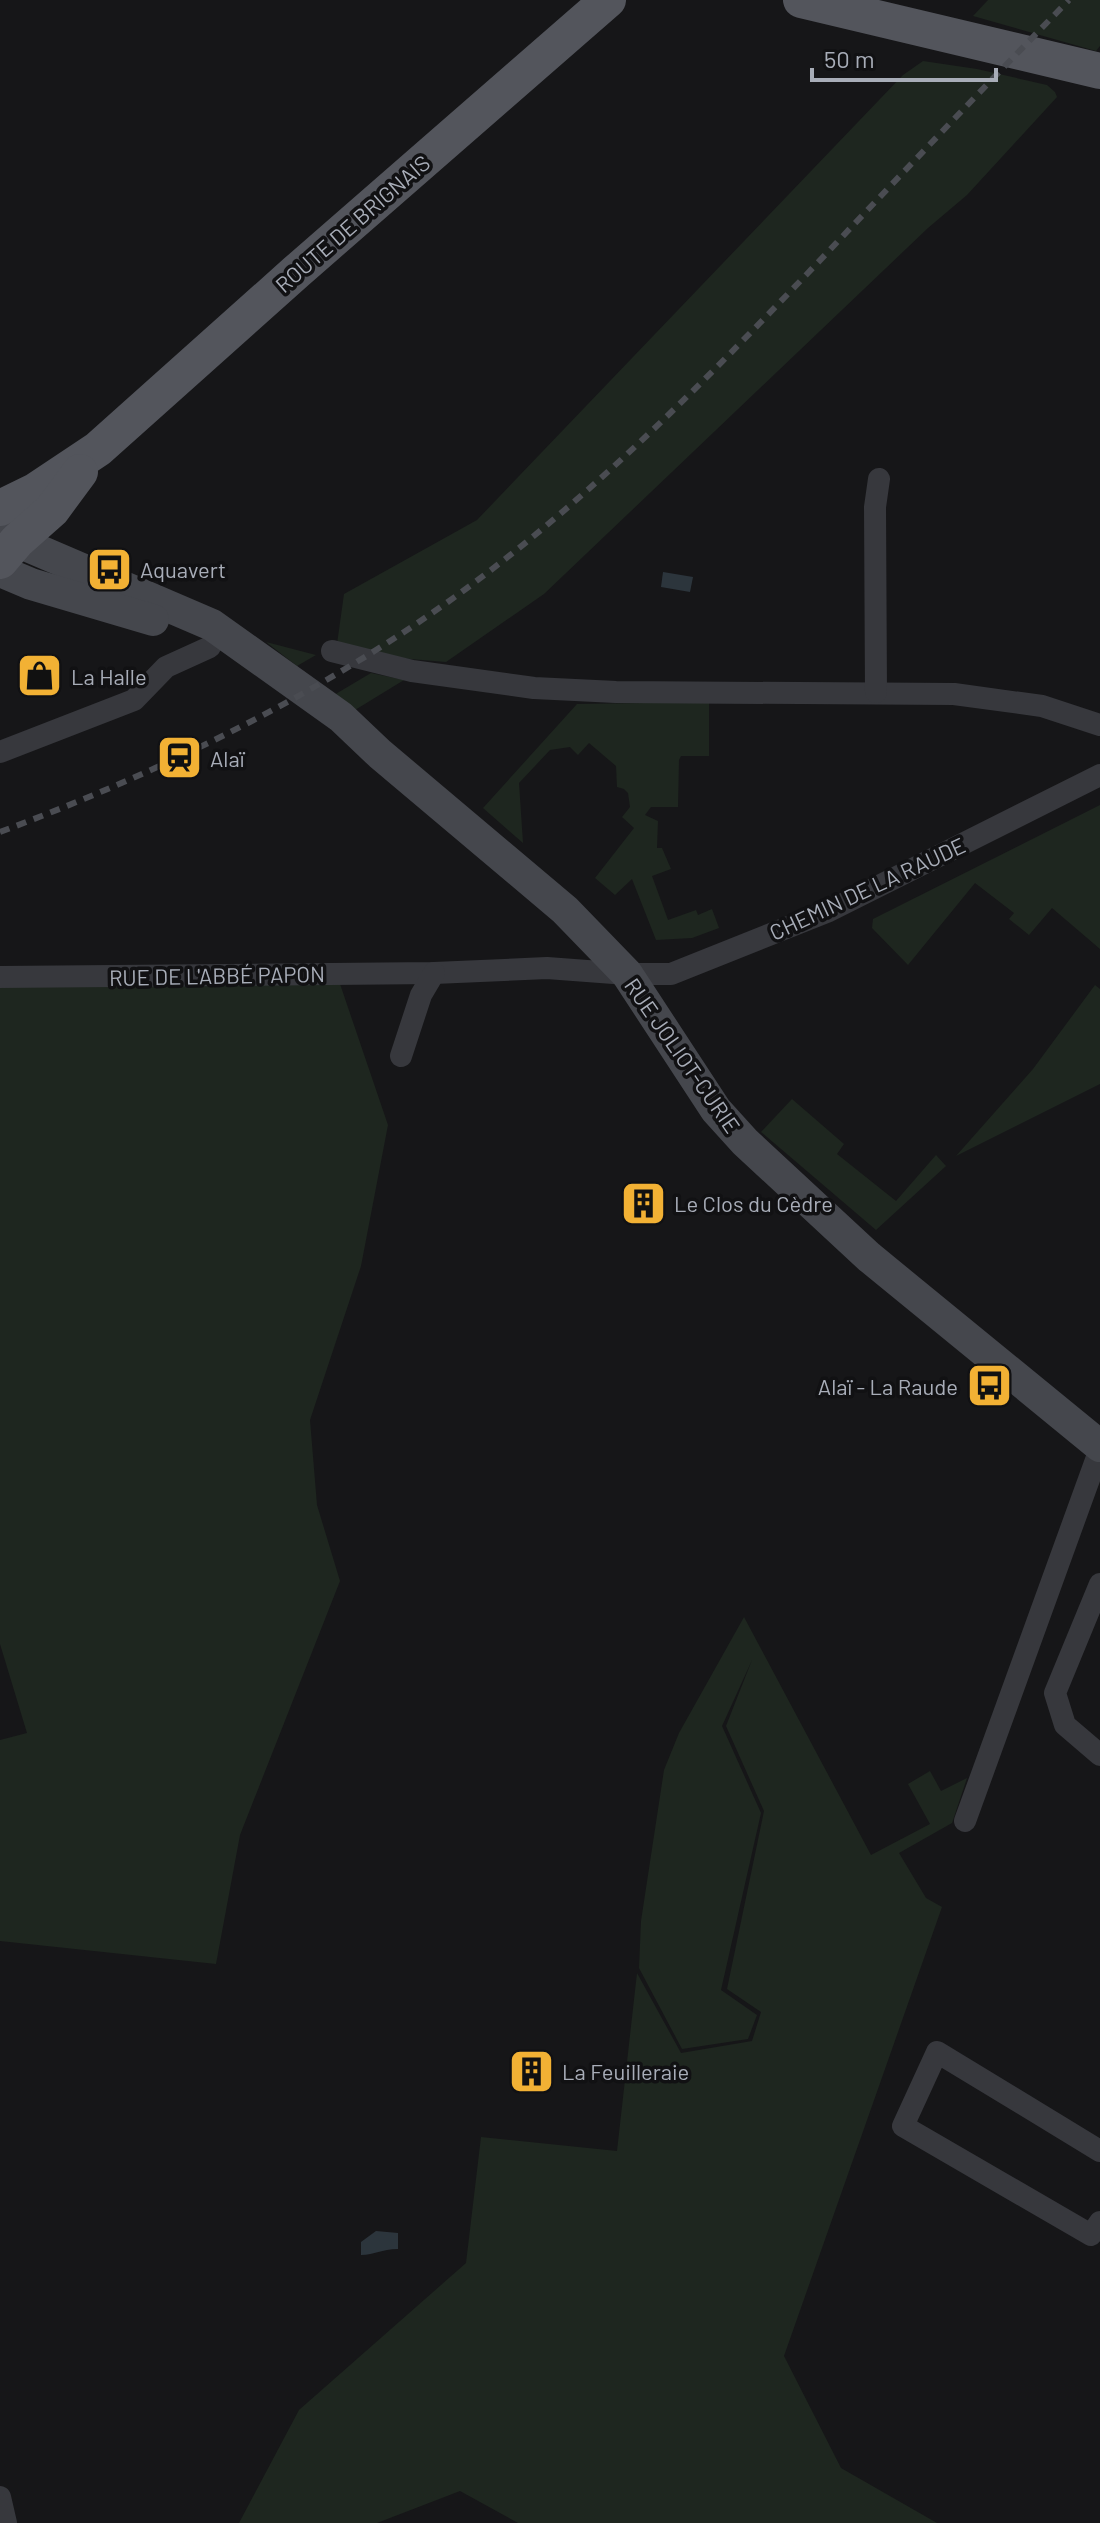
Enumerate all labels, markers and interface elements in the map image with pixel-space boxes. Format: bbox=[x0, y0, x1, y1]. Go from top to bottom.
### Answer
scale bar bbox=[812, 32, 996, 82]
text: 50 m bbox=[824, 44, 875, 73]
street label: ROUTE DE BRIGNAIS bbox=[269, 149, 435, 297]
bus stop icon: Aquavert bbox=[85, 545, 133, 593]
place label: Aquavert bbox=[140, 556, 226, 582]
shop icon: La Halle bbox=[16, 652, 64, 700]
place label: La Halle bbox=[71, 663, 147, 689]
station icon: Alaï bbox=[155, 734, 203, 782]
place label: Alaï bbox=[210, 745, 246, 771]
street label: CHEMIN DE LA RAUDE bbox=[765, 831, 969, 945]
street label: RUE DE L'ABBÉ PAPON bbox=[109, 960, 325, 990]
street label: RUE JOLIOT-CURIE bbox=[620, 973, 746, 1137]
building icon: Le Clos du Cèdre bbox=[619, 1179, 667, 1227]
place label: Le Clos du Cèdre bbox=[674, 1190, 833, 1216]
bus stop icon: Alaï - La Raude bbox=[965, 1362, 1013, 1410]
place label: Alaï - La Raude bbox=[818, 1373, 958, 1399]
building icon: La Feuilleraie bbox=[507, 2047, 555, 2095]
place label: La Feuilleraie bbox=[562, 2058, 689, 2084]

